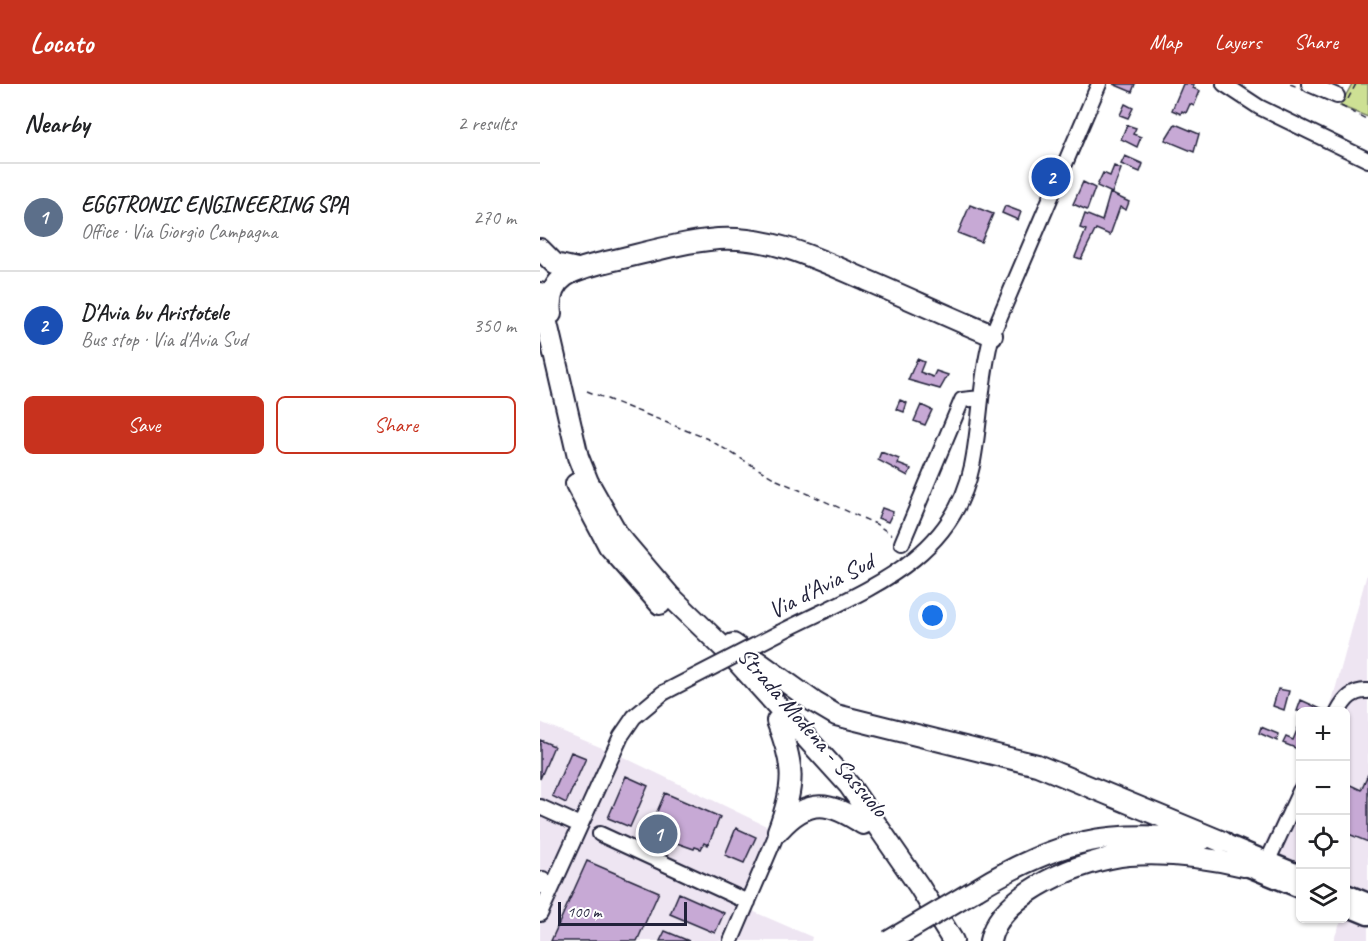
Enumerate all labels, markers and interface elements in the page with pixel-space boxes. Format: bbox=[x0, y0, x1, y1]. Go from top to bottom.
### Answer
text: Locato bbox=[30, 25, 93, 60]
text: Map bbox=[1149, 29, 1182, 55]
text: Layers bbox=[1215, 29, 1261, 55]
text: Share bbox=[1294, 29, 1338, 55]
text: Nearby bbox=[24, 107, 89, 140]
text: 2 results bbox=[457, 111, 516, 136]
pin: 2 bbox=[1032, 154, 1070, 200]
text: EGGTRONIC ENGINEERING SPA bbox=[81, 191, 348, 219]
text: 1 bbox=[39, 205, 48, 230]
text: 270 m bbox=[473, 205, 516, 230]
text: Office · Via Giorgio Campagna bbox=[81, 219, 277, 244]
text: D'Avia bv Aristotele bbox=[81, 299, 228, 327]
text: 2 bbox=[39, 313, 48, 338]
text: 350 m bbox=[473, 313, 516, 338]
text: Bus stop · Via d'Avia Sud bbox=[81, 327, 247, 352]
button: Save bbox=[24, 396, 264, 454]
button: Share bbox=[276, 396, 516, 454]
street label: Via d'Avia Sud bbox=[763, 545, 882, 625]
your location bbox=[918, 601, 947, 630]
street label: Strada Modena - Sassuolo bbox=[731, 641, 896, 824]
map controls bbox=[1296, 707, 1350, 923]
button: + bbox=[1296, 707, 1350, 761]
button: − bbox=[1296, 761, 1350, 815]
pin: 1 bbox=[638, 812, 678, 856]
button: locate bbox=[1296, 815, 1350, 869]
button: layers bbox=[1296, 869, 1350, 923]
scale bar bbox=[558, 899, 687, 926]
text: 100 m bbox=[567, 902, 601, 922]

